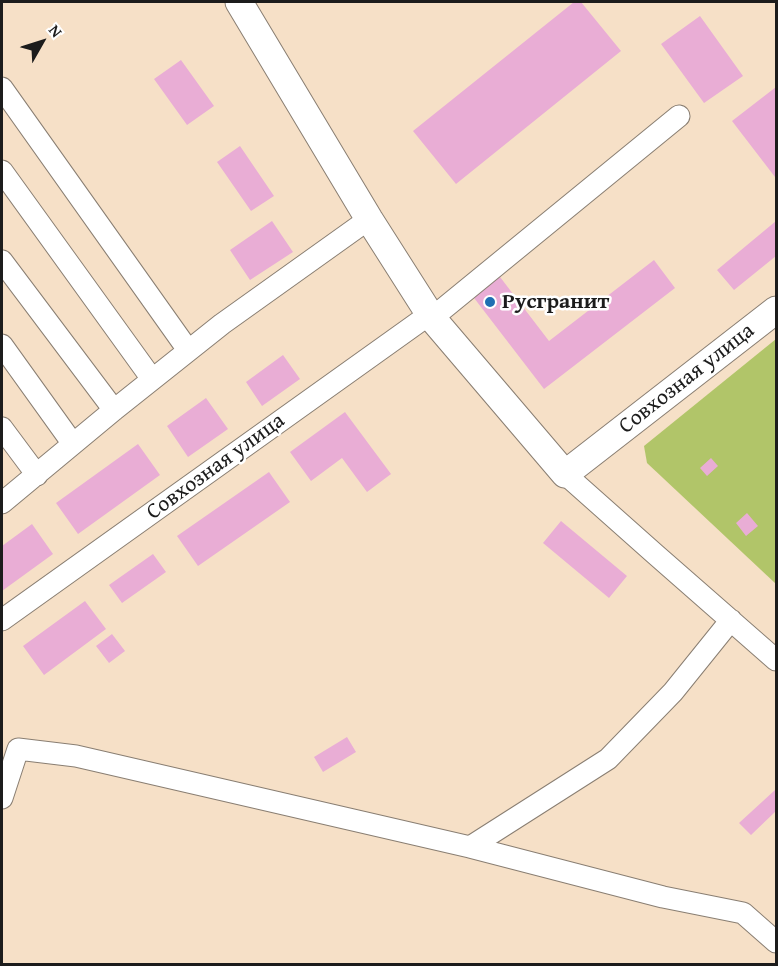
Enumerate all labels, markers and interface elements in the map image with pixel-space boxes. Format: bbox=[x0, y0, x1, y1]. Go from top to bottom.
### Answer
north arrow bbox=[12, 12, 72, 72]
text: N bbox=[43, 19, 69, 42]
place label: Русгранит bbox=[502, 289, 609, 315]
marker: Русгранит bbox=[483, 295, 497, 309]
street label: Совхозная улица bbox=[614, 318, 760, 440]
street label: Совхозная улица bbox=[142, 408, 290, 526]

